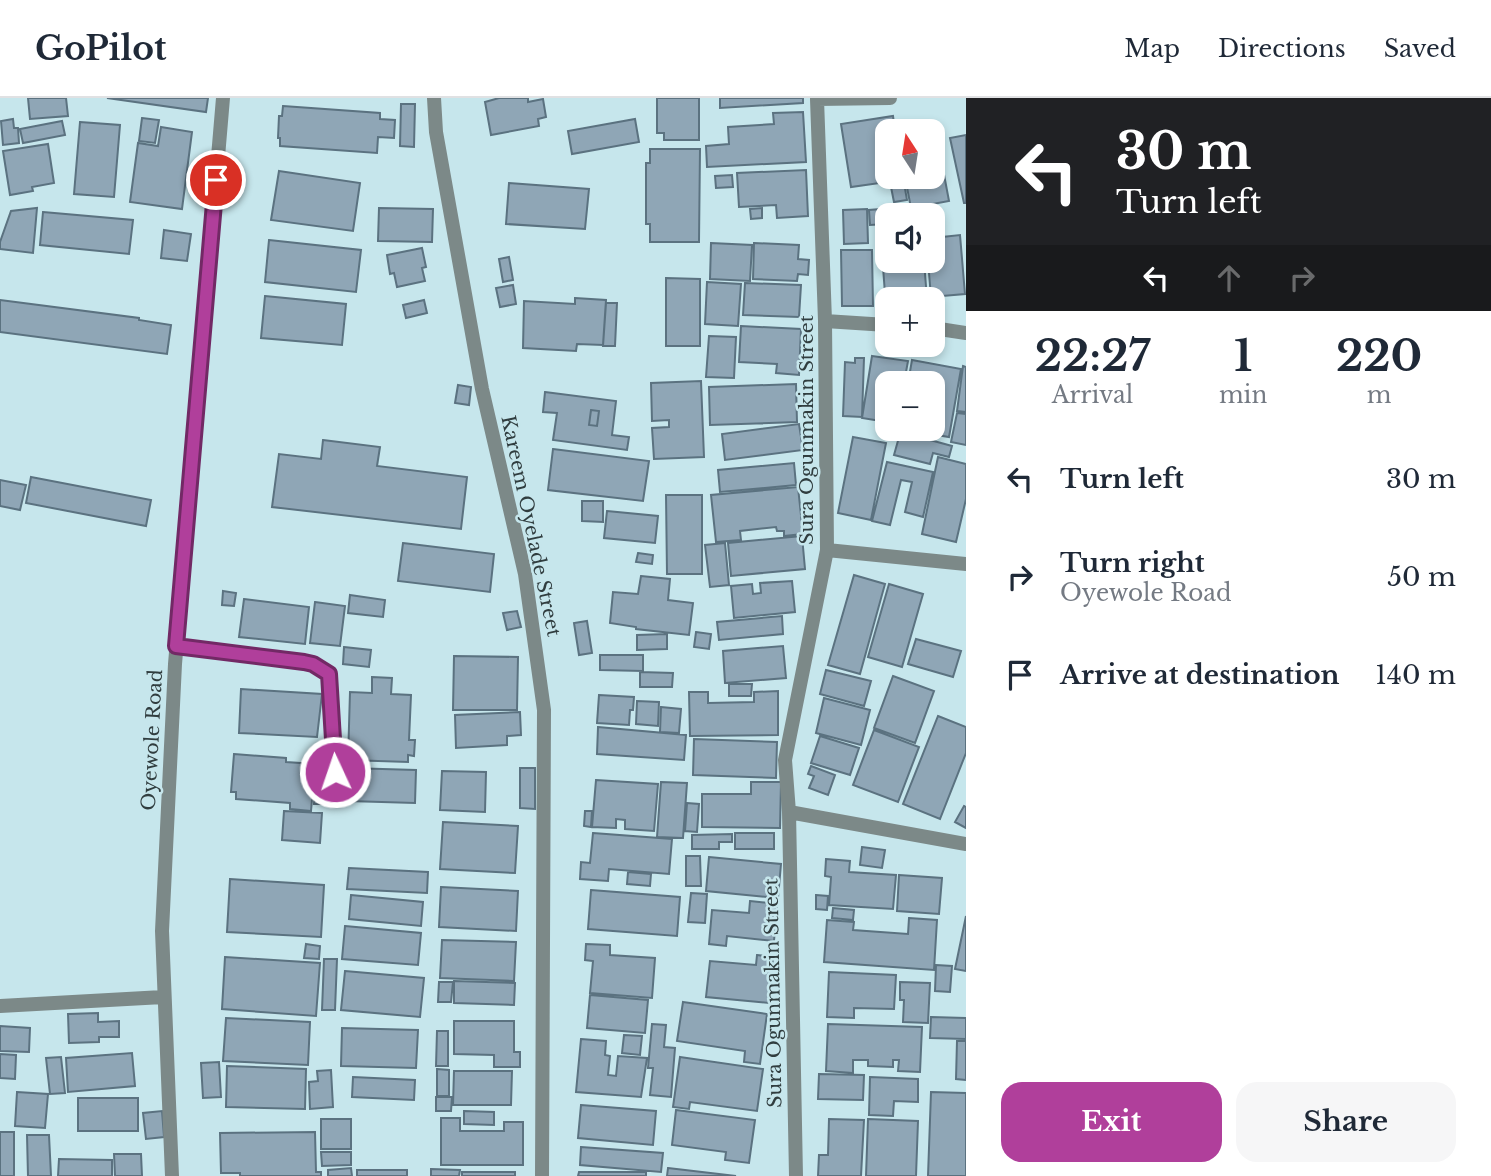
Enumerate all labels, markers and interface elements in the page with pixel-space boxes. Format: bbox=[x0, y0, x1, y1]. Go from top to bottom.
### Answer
text: GoPilot bbox=[35, 28, 167, 69]
text: Map bbox=[1124, 34, 1180, 63]
text: Directions bbox=[1218, 34, 1346, 63]
text: Saved bbox=[1384, 34, 1456, 63]
north arrow bbox=[875, 119, 945, 189]
map controls bbox=[875, 119, 945, 441]
text: 30 m bbox=[1116, 121, 1251, 182]
icon: left bbox=[1001, 126, 1092, 217]
pin bbox=[186, 150, 246, 210]
icon: arrive bbox=[197, 161, 235, 199]
text: Turn left bbox=[1116, 182, 1262, 222]
button: sound bbox=[875, 203, 945, 273]
icon: left bbox=[1137, 259, 1175, 297]
icon: ahead bbox=[1210, 259, 1248, 297]
icon: right bbox=[1283, 259, 1321, 297]
button: + bbox=[875, 287, 945, 357]
street label: Sura Ogunmakin Street bbox=[795, 314, 818, 545]
text: 22:27 bbox=[1035, 330, 1150, 382]
text: 1 bbox=[1234, 330, 1252, 382]
text: 220 bbox=[1336, 330, 1422, 382]
button: − bbox=[875, 371, 945, 441]
text: Arrival bbox=[1052, 381, 1133, 409]
text: min bbox=[1219, 381, 1267, 409]
text: m bbox=[1367, 381, 1391, 409]
street label: Kareem Oyelade Street bbox=[496, 413, 566, 639]
icon: left bbox=[1001, 460, 1039, 498]
text: Turn left bbox=[1060, 463, 1184, 495]
text: 30 m bbox=[1386, 463, 1456, 495]
text: Turn right bbox=[1060, 547, 1205, 579]
icon: right bbox=[1001, 558, 1039, 596]
text: 50 m bbox=[1387, 561, 1456, 593]
text: Oyewole Road bbox=[1060, 579, 1232, 607]
icon: arrive bbox=[1001, 656, 1039, 694]
text: Arrive at destination bbox=[1060, 659, 1340, 691]
text: 140 m bbox=[1375, 659, 1456, 691]
street label: Oyewole Road bbox=[137, 668, 167, 811]
position arrow bbox=[298, 735, 372, 809]
street label: Sura Ogunmakin Street bbox=[759, 877, 787, 1108]
button: Exit bbox=[1001, 1082, 1222, 1162]
button: Share bbox=[1236, 1082, 1456, 1162]

